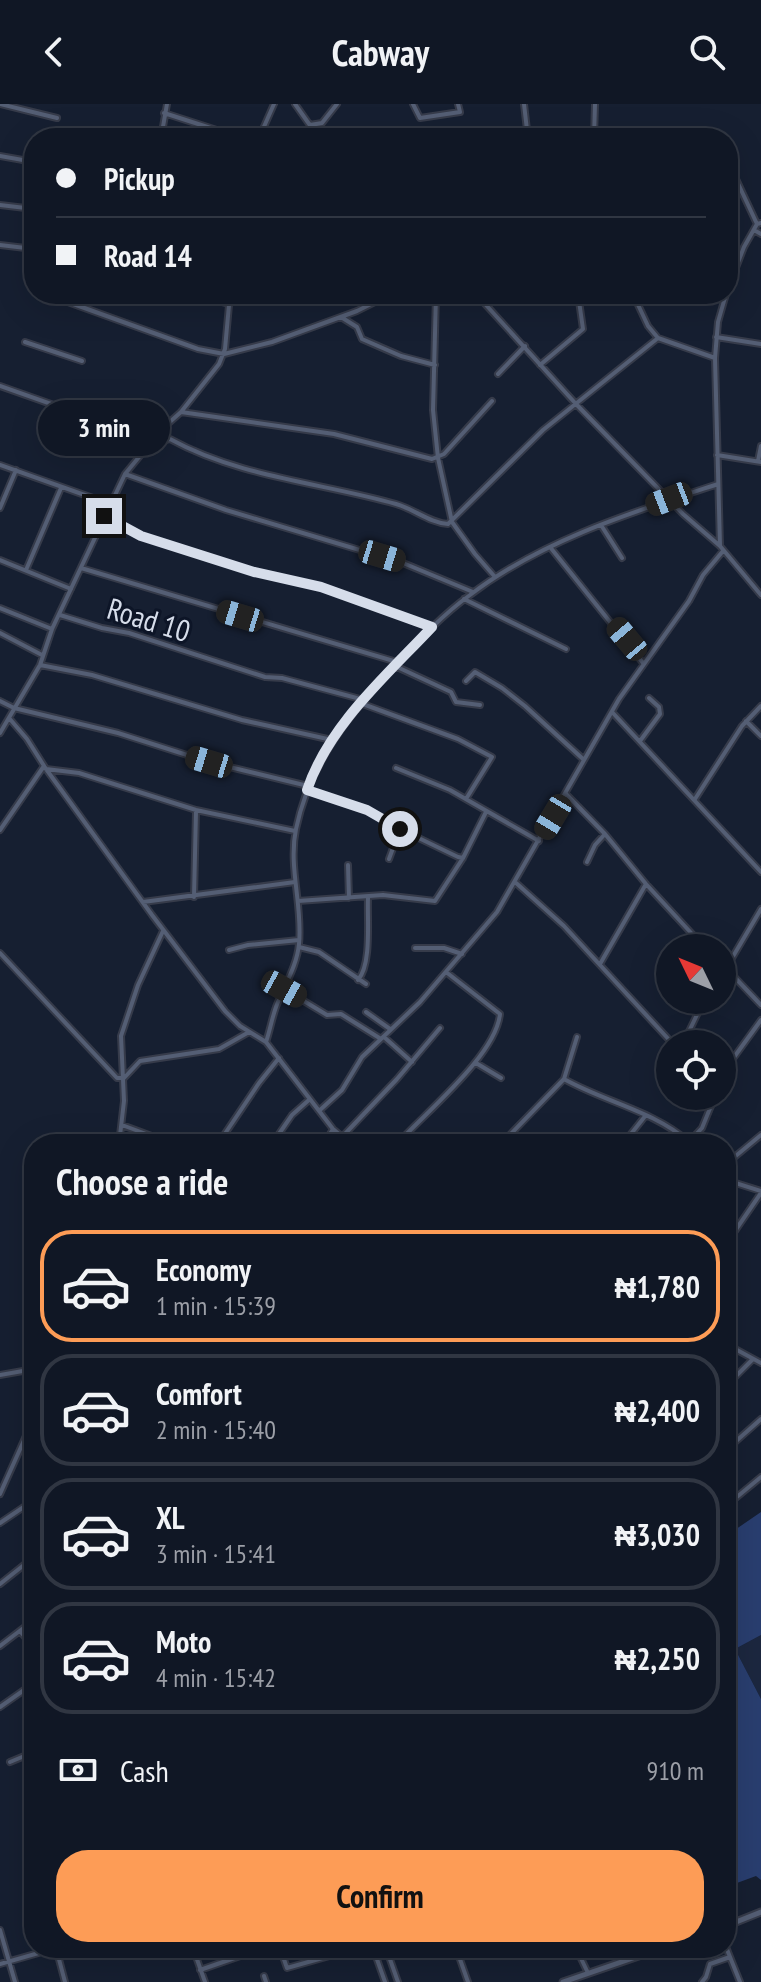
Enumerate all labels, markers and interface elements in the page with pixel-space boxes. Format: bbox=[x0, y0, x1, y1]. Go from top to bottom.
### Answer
text: Cabway bbox=[332, 29, 429, 76]
icon: back bbox=[32, 30, 76, 74]
icon: search bbox=[685, 30, 729, 74]
text: Pickup bbox=[104, 159, 175, 198]
text: Road 14 bbox=[104, 236, 192, 275]
callout: 3 min bbox=[38, 400, 170, 456]
text: 3 min bbox=[78, 411, 130, 444]
car bbox=[642, 479, 696, 519]
route end bbox=[86, 498, 122, 534]
car bbox=[356, 538, 408, 574]
street label: Road 10 bbox=[103, 588, 195, 650]
car bbox=[214, 598, 266, 634]
car bbox=[602, 613, 652, 665]
car bbox=[183, 744, 235, 780]
car bbox=[530, 790, 576, 844]
route start bbox=[382, 811, 418, 847]
north arrow bbox=[656, 934, 736, 1014]
map controls bbox=[656, 934, 736, 1110]
car bbox=[257, 967, 311, 1011]
button: locate bbox=[656, 1030, 736, 1110]
text: Choose a ride bbox=[56, 1158, 228, 1205]
icon: car bbox=[60, 1250, 132, 1322]
text: Economy bbox=[156, 1250, 251, 1289]
text: ₦1,780 bbox=[614, 1267, 700, 1306]
text: 1 min · 15:39 bbox=[156, 1289, 276, 1322]
icon: car bbox=[60, 1374, 132, 1446]
text: Comfort bbox=[156, 1374, 242, 1413]
text: ₦2,400 bbox=[614, 1391, 700, 1430]
text: 2 min · 15:40 bbox=[156, 1413, 276, 1446]
icon: car bbox=[60, 1498, 132, 1570]
text: XL bbox=[156, 1498, 185, 1537]
text: ₦3,030 bbox=[614, 1515, 700, 1554]
text: 3 min · 15:41 bbox=[156, 1537, 276, 1570]
icon: car bbox=[60, 1622, 132, 1694]
text: Moto bbox=[156, 1622, 211, 1661]
text: ₦2,250 bbox=[614, 1639, 700, 1678]
text: 4 min · 15:42 bbox=[156, 1661, 276, 1694]
icon: cash bbox=[56, 1748, 100, 1792]
text: Cash bbox=[120, 1751, 169, 1790]
text: 910 m bbox=[646, 1754, 704, 1787]
button: Confirm bbox=[56, 1850, 704, 1942]

